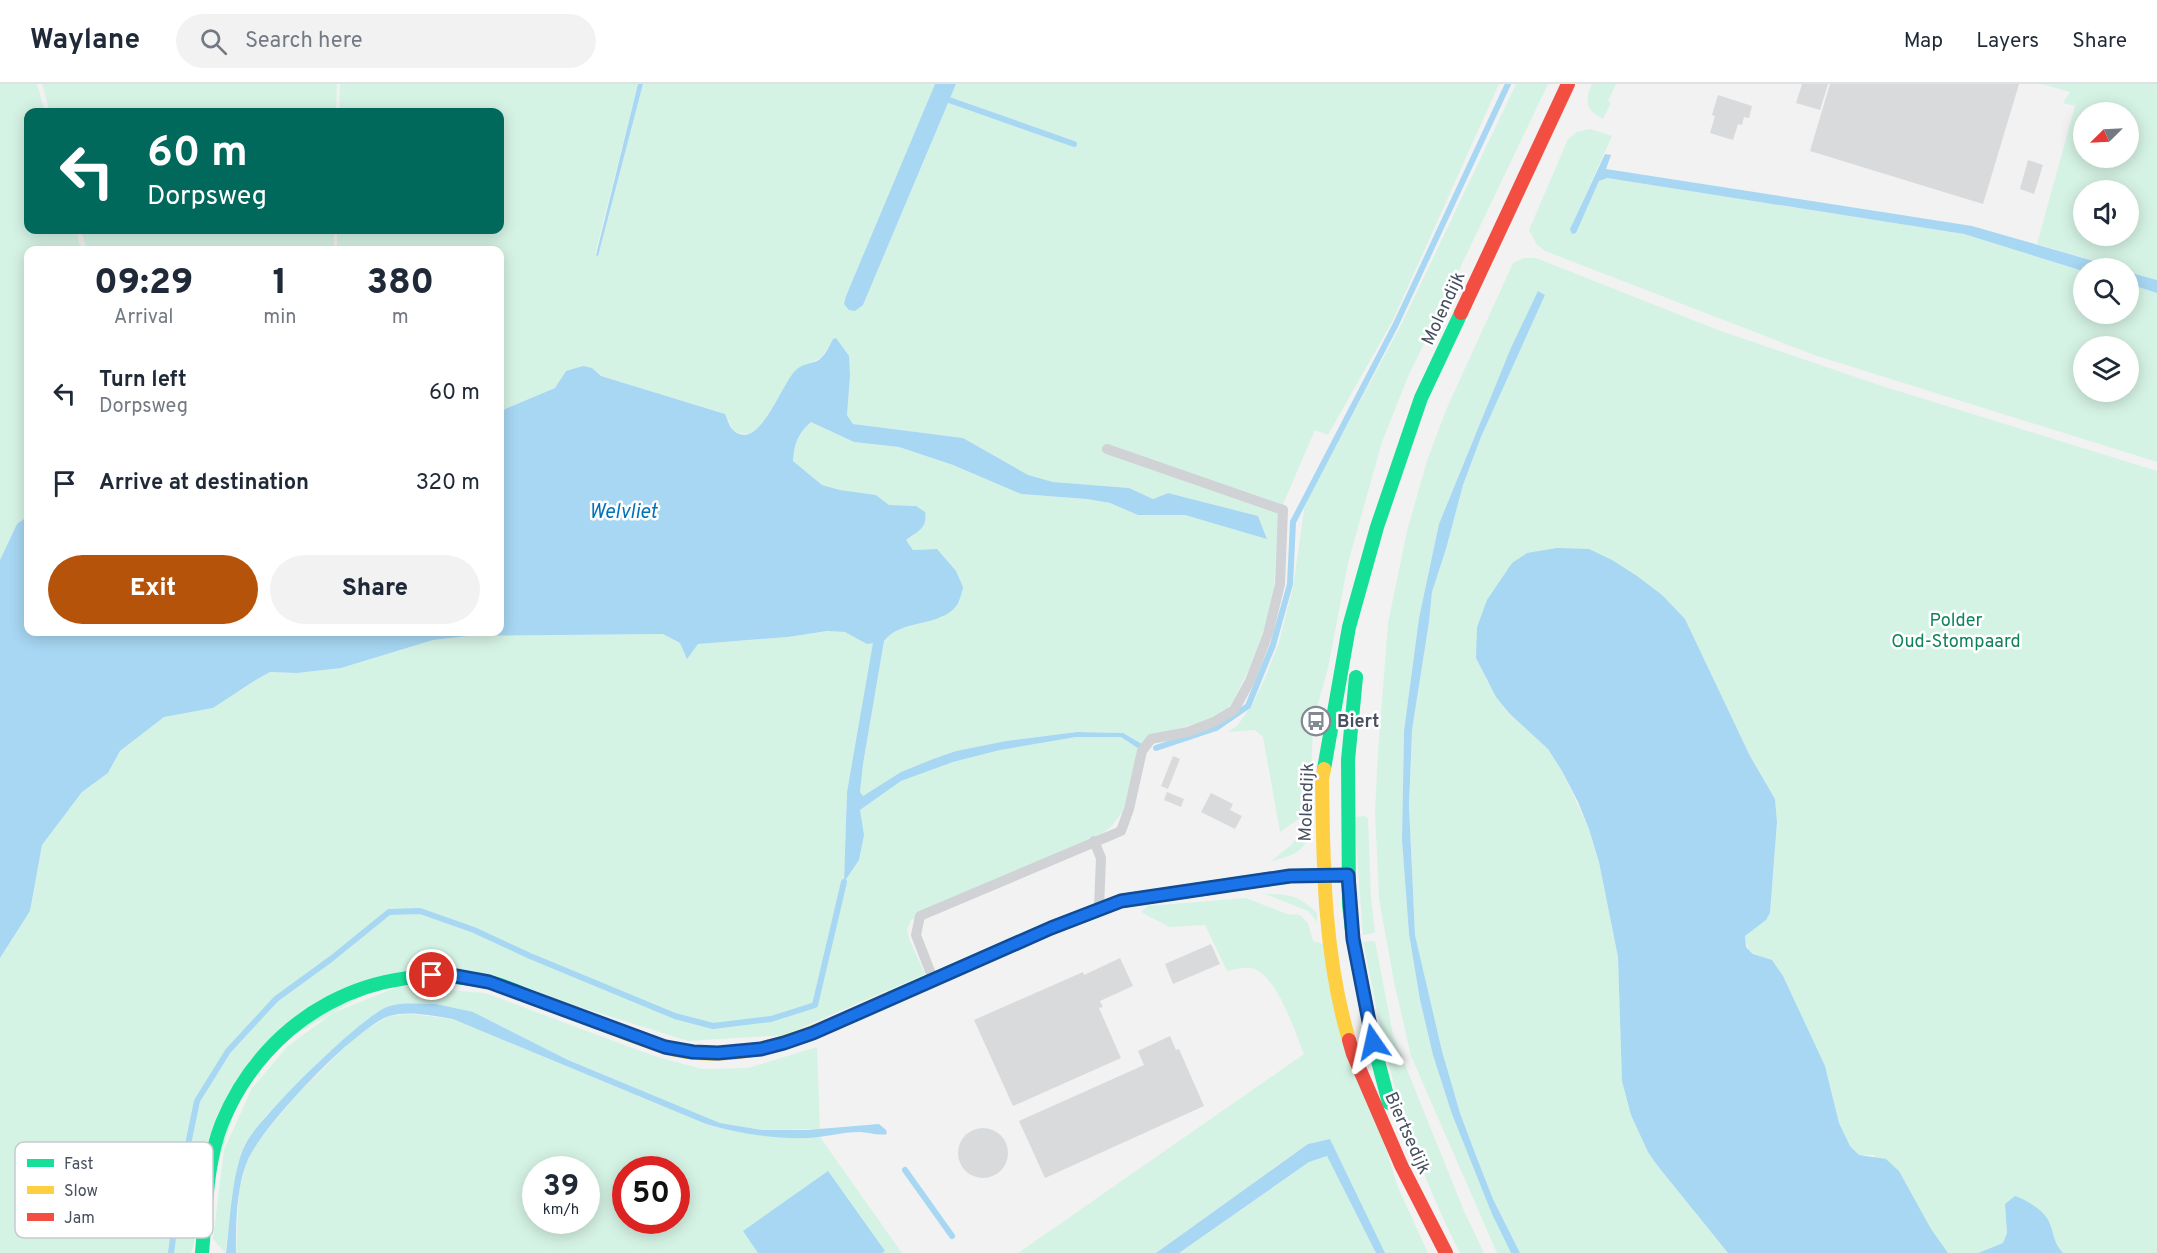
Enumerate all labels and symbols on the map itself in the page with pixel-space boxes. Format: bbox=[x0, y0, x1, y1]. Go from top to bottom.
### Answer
north arrow bbox=[2073, 102, 2139, 168]
street label: Molendijk bbox=[1417, 268, 1471, 349]
water label: Welvliet bbox=[589, 500, 658, 526]
park label: Polder Oud-Stompaard bbox=[1891, 610, 2021, 654]
bus stop icon: Biert bbox=[1300, 705, 1332, 737]
place label: Biert bbox=[1337, 711, 1379, 734]
street label: Molendijk bbox=[1295, 762, 1320, 842]
pin bbox=[406, 949, 457, 1000]
position arrow bbox=[1341, 1010, 1405, 1074]
street label: Biertsedijk bbox=[1378, 1089, 1435, 1178]
legend bbox=[15, 1142, 213, 1238]
text: Fast bbox=[64, 1155, 94, 1175]
speed limit sign: 50 bbox=[612, 1156, 690, 1234]
text: Slow bbox=[64, 1182, 98, 1202]
text: Jam bbox=[64, 1209, 95, 1229]

